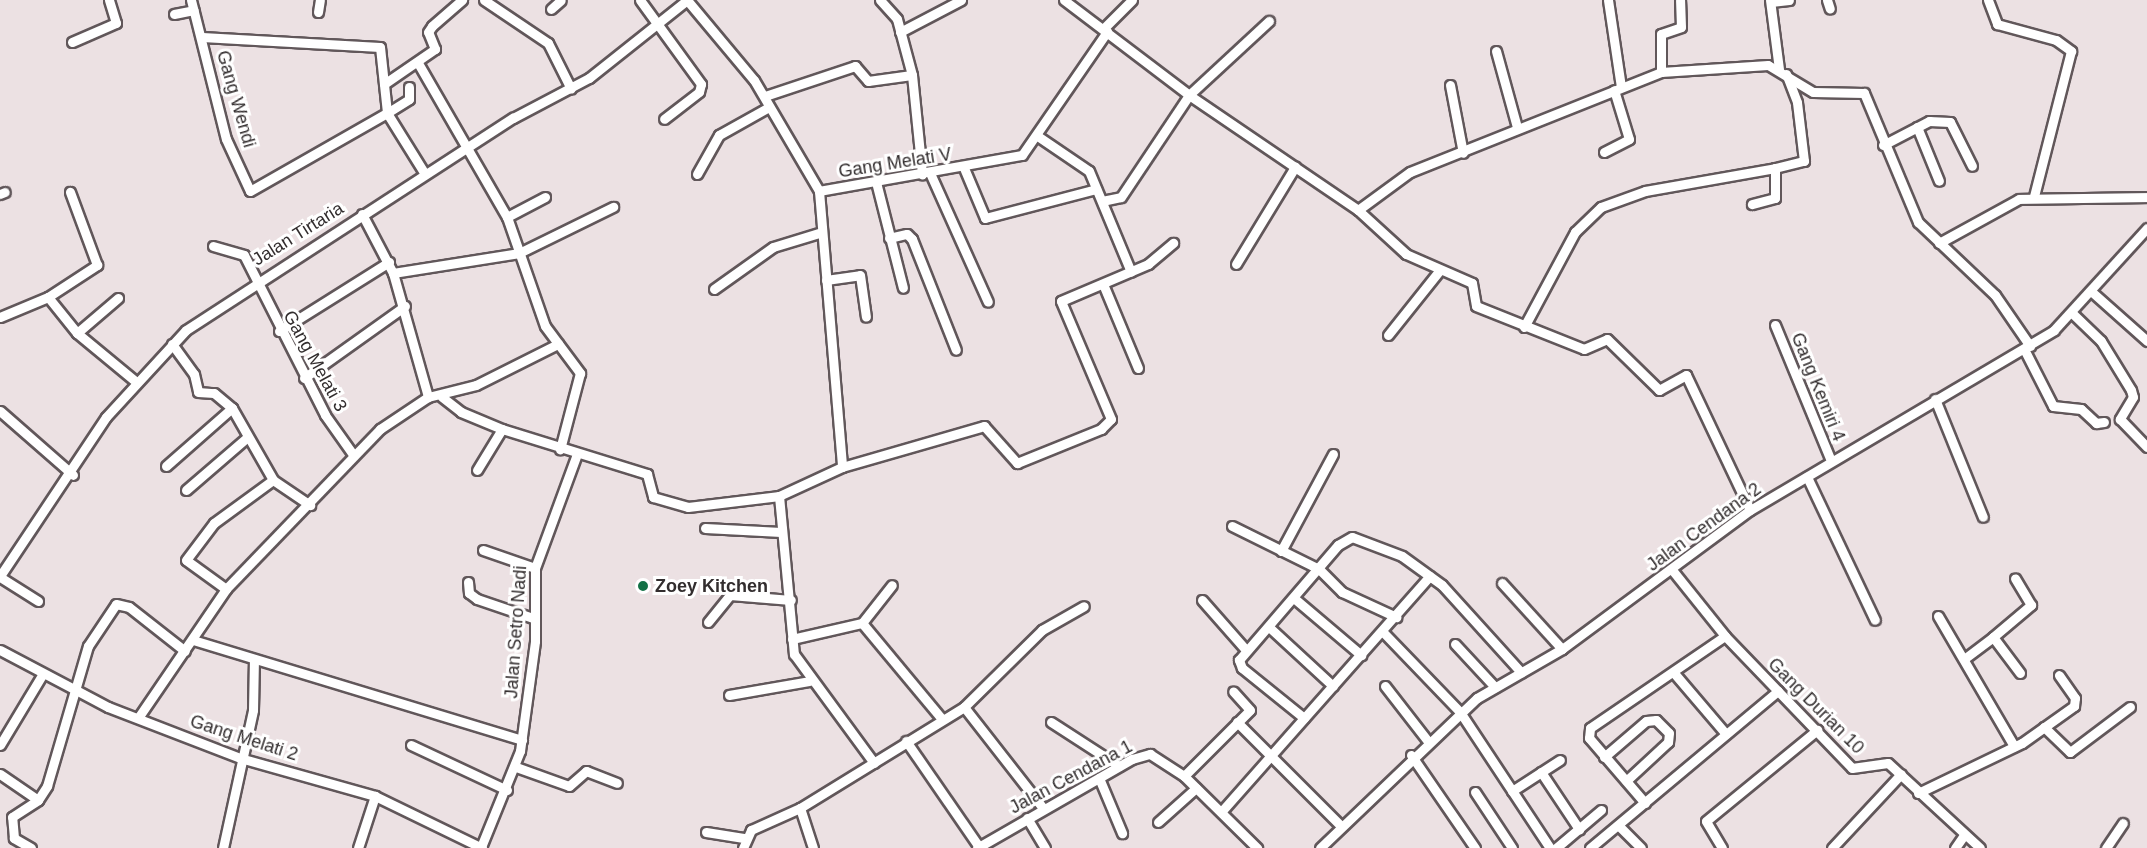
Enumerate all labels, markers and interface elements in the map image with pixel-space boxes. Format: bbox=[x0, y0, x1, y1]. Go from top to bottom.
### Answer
street label: Gang Wendi bbox=[212, 48, 260, 150]
street label: Gang Melati V bbox=[837, 143, 953, 183]
street label: Jalan Tirtaria bbox=[248, 197, 348, 271]
street label: Gang Melati 3 bbox=[278, 307, 352, 415]
street label: Gang Kemiri 4 bbox=[1786, 330, 1850, 444]
street label: Jalan Cendana 2 bbox=[1643, 478, 1765, 576]
street label: Jalan Setro Nadi bbox=[501, 565, 531, 699]
place label: Zoey Kitchen bbox=[655, 575, 768, 597]
marker: Zoey Kitchen bbox=[636, 579, 650, 593]
street label: Gang Durian 10 bbox=[1763, 653, 1869, 759]
street label: Gang Melati 2 bbox=[187, 710, 301, 766]
street label: Jalan Cendana 1 bbox=[1006, 736, 1136, 818]

